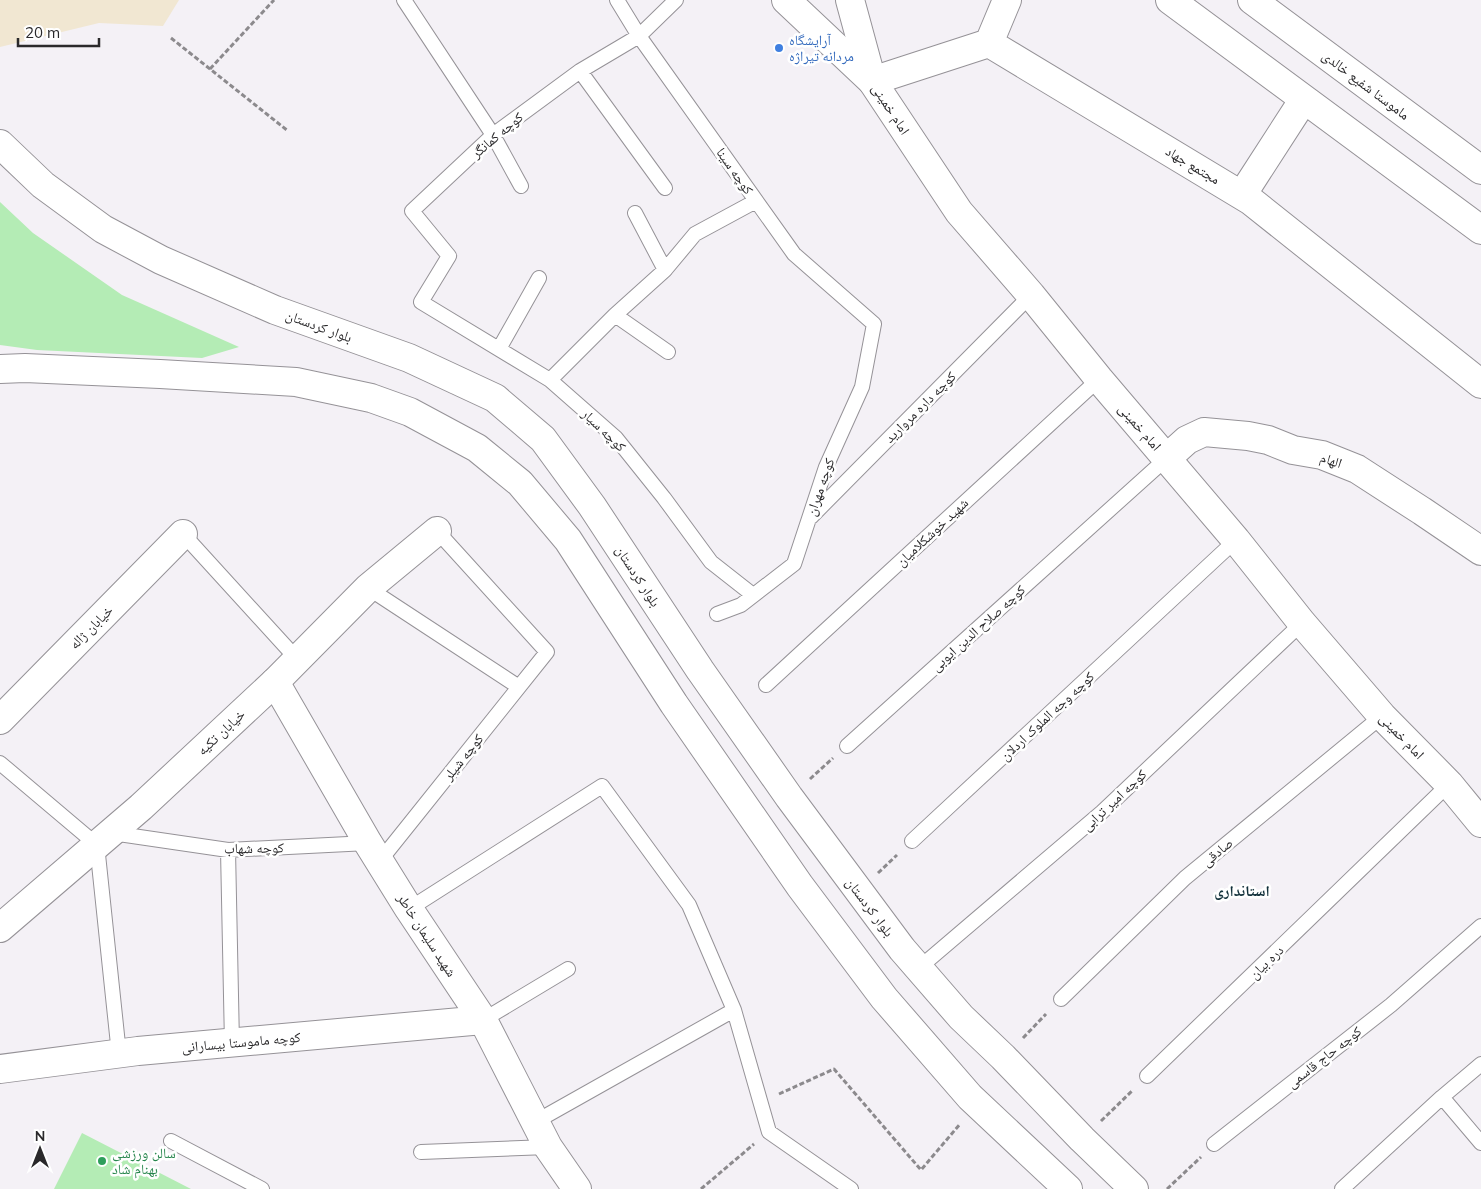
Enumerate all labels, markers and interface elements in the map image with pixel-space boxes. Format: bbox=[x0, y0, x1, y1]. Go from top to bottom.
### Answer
scale bar bbox=[18, 15, 99, 47]
text: 20 m bbox=[25, 23, 60, 42]
place label: آرایشگاه مردانه تیراژه bbox=[789, 31, 854, 65]
marker: آرایشگاه مردانه تیراژه bbox=[773, 42, 785, 54]
street label: ماموستا شفیع خالدی bbox=[1318, 46, 1413, 125]
street label: امام خمینی bbox=[867, 80, 914, 138]
street label: کوچه کمانگر bbox=[467, 108, 527, 163]
street label: مجتمع جهاد bbox=[1162, 142, 1224, 189]
street label: کوچه سینا bbox=[712, 144, 758, 198]
street label: بلوار کردستان bbox=[283, 306, 355, 346]
street label: کوچه داره مروارید bbox=[880, 367, 960, 447]
street label: امام خمینی bbox=[1114, 400, 1166, 455]
street label: کوچه سیار bbox=[577, 404, 630, 456]
street label: الهام bbox=[1317, 448, 1344, 473]
street label: کوچه مهران bbox=[802, 455, 838, 518]
street label: شهید خوشکلامیان bbox=[892, 494, 972, 570]
street label: بلوار کردستان bbox=[612, 542, 665, 610]
street label: کوچه صلاح الدین ایوبی bbox=[927, 581, 1030, 676]
street label: خیابان ژاله bbox=[65, 601, 117, 653]
street label: کوچه وجه الملوک اردلان bbox=[996, 668, 1098, 764]
street label: خیابان تکیه bbox=[193, 705, 249, 759]
street label: امام خمینی bbox=[1375, 709, 1428, 764]
street label: کوچه شیلر bbox=[438, 730, 487, 785]
street label: کوچه امیر ترابی bbox=[1078, 765, 1150, 835]
street label: صادقی bbox=[1197, 834, 1237, 870]
street label: کوچه شهاب bbox=[224, 838, 284, 858]
street label: بلوار کردستان bbox=[842, 874, 898, 940]
district label: استانداری bbox=[1214, 881, 1270, 900]
street label: شهید سلیمان خاطر bbox=[393, 889, 461, 980]
street label: دره بیان bbox=[1245, 941, 1287, 983]
street label: کوچه حاج قاسمی bbox=[1283, 1022, 1366, 1093]
street label: کوچه ماموستا بیسارانی bbox=[181, 1028, 301, 1056]
north arrow bbox=[15, 1124, 65, 1174]
text: N bbox=[35, 1127, 45, 1145]
place label: سالن ورزشی بهنام شاد bbox=[112, 1144, 176, 1179]
marker: سالن ورزشی بهنام شاد bbox=[96, 1155, 108, 1167]

